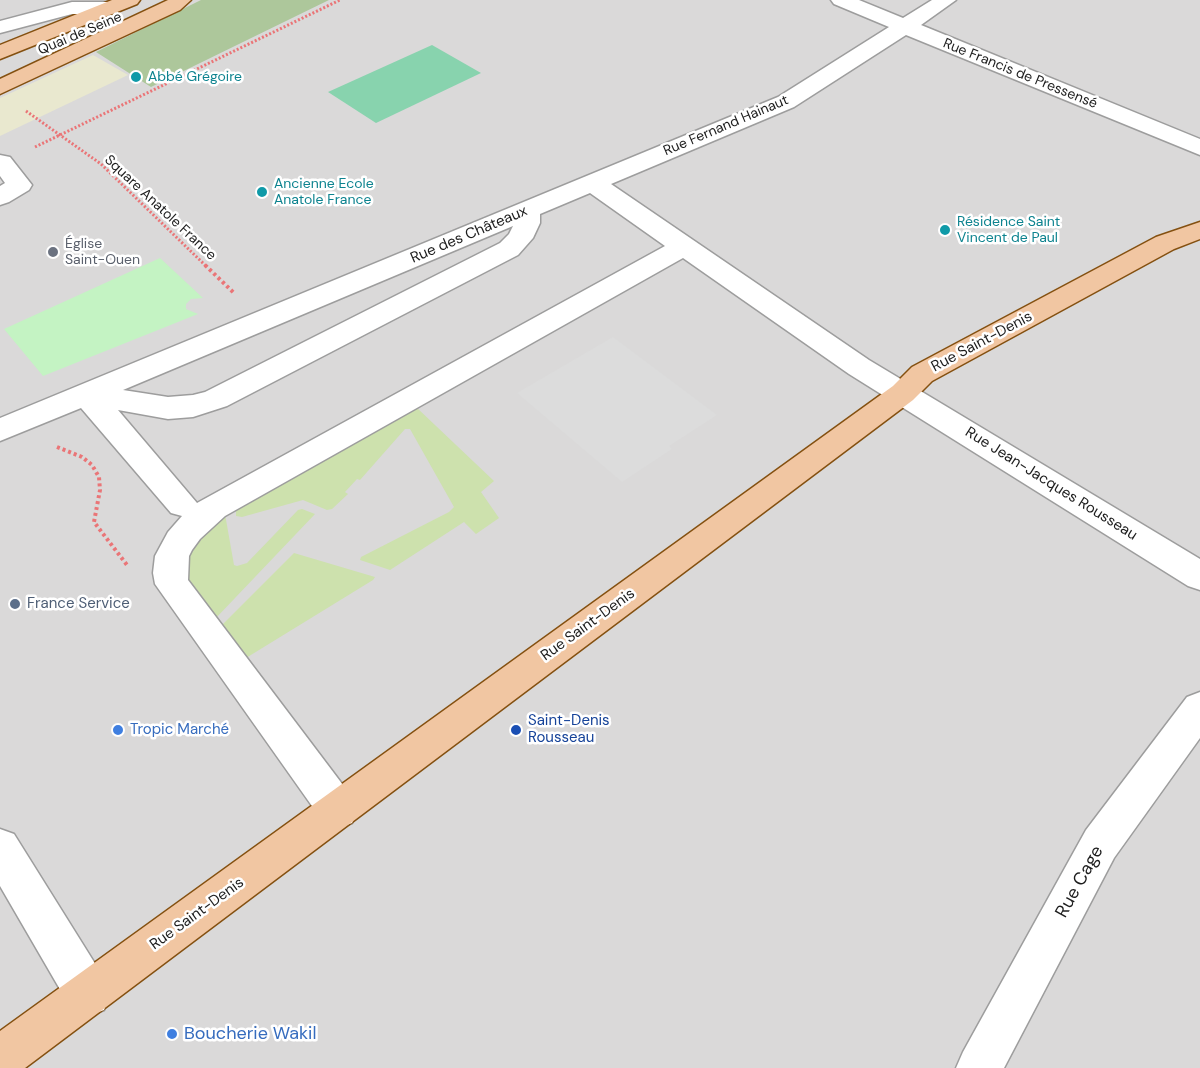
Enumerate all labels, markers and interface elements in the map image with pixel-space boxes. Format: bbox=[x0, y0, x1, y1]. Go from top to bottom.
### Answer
street label: Quai de Seine bbox=[36, 9, 124, 59]
street label: Rue Francis de Pressensé bbox=[940, 35, 1100, 113]
place label: Abbé Grégoire bbox=[148, 69, 242, 85]
marker: Abbé Grégoire bbox=[129, 70, 143, 84]
street label: Rue Fernand Hainaut bbox=[661, 92, 791, 160]
street label: Square Anatole France bbox=[101, 152, 219, 264]
place label: Ancienne Ecole Anatole France bbox=[274, 176, 374, 208]
marker: Ancienne Ecole Anatole France bbox=[255, 185, 269, 199]
street label: Rue des Châteaux bbox=[408, 202, 530, 268]
place label: Résidence Saint Vincent de Paul bbox=[957, 214, 1060, 246]
marker: Résidence Saint Vincent de Paul bbox=[938, 223, 952, 237]
place label: Église Saint-Ouen bbox=[65, 236, 140, 268]
marker: Église Saint-Ouen bbox=[46, 245, 60, 259]
street label: Rue Saint-Denis bbox=[928, 308, 1036, 376]
street label: Rue Jean-Jacques Rousseau bbox=[962, 424, 1140, 544]
street label: Rue Saint-Denis bbox=[538, 585, 638, 665]
place label: France Service bbox=[27, 595, 130, 613]
marker: France Service bbox=[8, 597, 22, 611]
place label: Saint-Denis Rousseau bbox=[528, 712, 610, 747]
place label: Tropic Marché bbox=[130, 721, 229, 739]
marker: Tropic Marché bbox=[111, 723, 125, 737]
marker: Saint-Denis Rousseau bbox=[509, 723, 523, 737]
street label: Rue Cage bbox=[1051, 842, 1109, 922]
street label: Rue Saint-Denis bbox=[147, 874, 247, 954]
place label: Boucherie Wakil bbox=[184, 1023, 316, 1045]
marker: Boucherie Wakil bbox=[165, 1027, 179, 1041]

